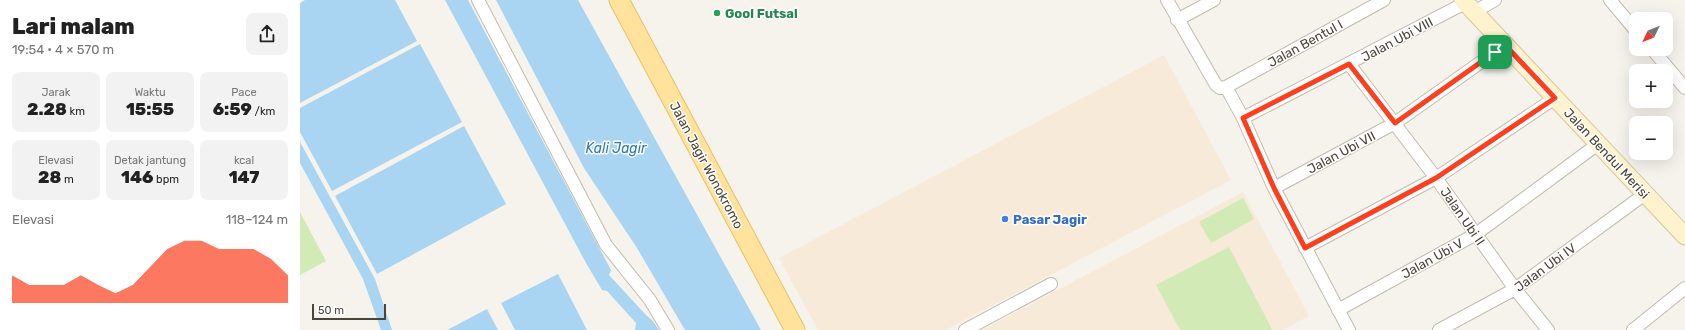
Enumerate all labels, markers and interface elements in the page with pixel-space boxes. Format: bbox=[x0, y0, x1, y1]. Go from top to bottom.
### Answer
place label: Gool Futsal bbox=[725, 6, 798, 21]
marker: Gool Futsal bbox=[712, 8, 722, 18]
north arrow bbox=[1629, 12, 1673, 56]
map controls bbox=[1629, 12, 1673, 160]
text: Lari malam bbox=[12, 13, 135, 40]
button: share bbox=[246, 13, 288, 55]
street label: Jalan Ubi VIII bbox=[1359, 14, 1436, 65]
street label: Jalan Bentul I bbox=[1265, 17, 1345, 70]
pin bbox=[1478, 35, 1512, 69]
icon: arrive bbox=[1484, 41, 1506, 63]
text: 19:54 · 4 × 570 m bbox=[12, 42, 114, 57]
button: + bbox=[1629, 64, 1673, 108]
text: Jarak bbox=[42, 86, 70, 99]
text: Waktu bbox=[134, 86, 166, 99]
text: Pace bbox=[231, 86, 257, 99]
text: 2.28 bbox=[27, 99, 67, 119]
text: 15:55 bbox=[126, 99, 174, 119]
text: 6:59 bbox=[213, 99, 252, 119]
street label: Jalan Jagir Wonokromo bbox=[666, 99, 746, 232]
text: km bbox=[67, 105, 85, 118]
text: /km bbox=[252, 105, 275, 118]
street label: Jalan Bendul Merisi bbox=[1561, 105, 1652, 202]
button: − bbox=[1629, 116, 1673, 160]
street label: Jalan Ubi VII bbox=[1305, 128, 1378, 177]
water label: Kali Jagir bbox=[586, 140, 647, 157]
text: Elevasi bbox=[38, 154, 74, 167]
text: Detak jantung bbox=[114, 154, 186, 167]
text: kcal bbox=[234, 154, 254, 167]
text: 28 bbox=[38, 167, 61, 187]
text: 146 bbox=[121, 167, 153, 187]
text: 147 bbox=[229, 167, 259, 187]
text: m bbox=[61, 173, 74, 186]
text: bpm bbox=[153, 173, 179, 186]
street label: Jalan Ubi II bbox=[1437, 185, 1488, 248]
text: Elevasi bbox=[12, 212, 54, 227]
text: 118–124 m bbox=[226, 212, 288, 227]
place label: Pasar Jagir bbox=[1013, 212, 1087, 227]
marker: Pasar Jagir bbox=[1000, 214, 1010, 224]
street label: Jalan Ubi V bbox=[1399, 235, 1466, 282]
street label: Jalan Ubi IV bbox=[1512, 240, 1579, 295]
scale bar bbox=[312, 302, 386, 321]
text: 50 m bbox=[318, 304, 344, 317]

